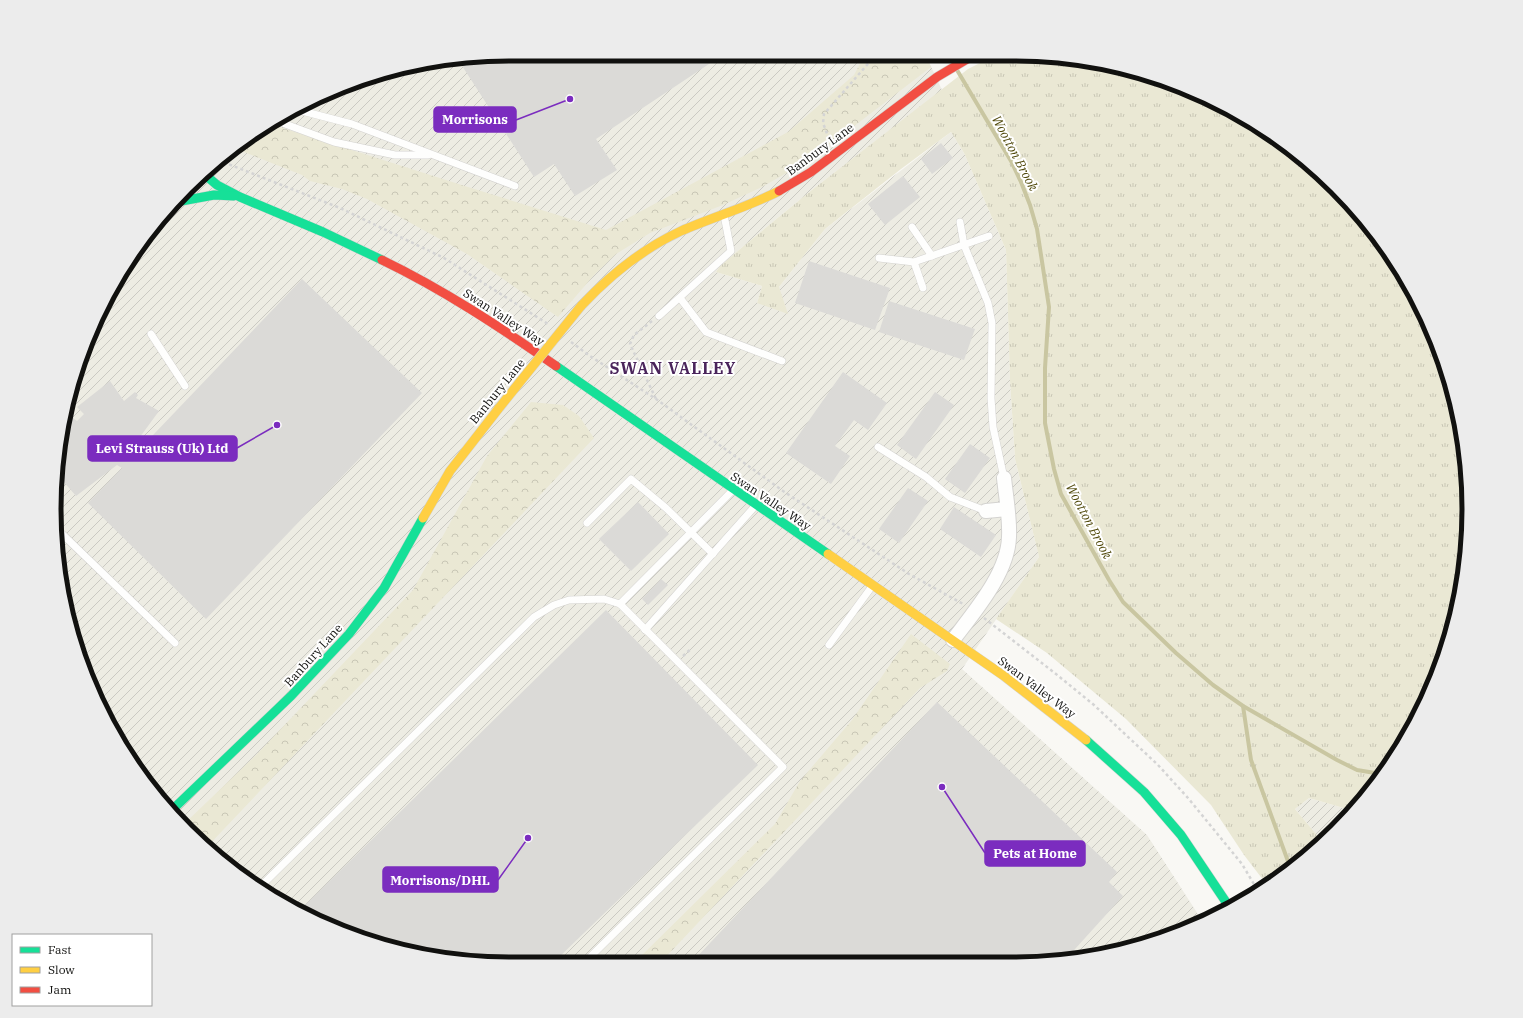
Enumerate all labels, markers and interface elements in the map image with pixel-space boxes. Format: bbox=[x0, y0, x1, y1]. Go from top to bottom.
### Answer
callout: Morrisons bbox=[434, 107, 516, 132]
text: Morrisons bbox=[442, 111, 508, 128]
water label: Wootton Brook bbox=[988, 112, 1042, 194]
street label: Banbury Lane bbox=[783, 120, 857, 178]
street label: Swan Valley Way bbox=[461, 285, 548, 349]
street label: Banbury Lane bbox=[466, 355, 528, 427]
district label: SWAN VALLEY bbox=[610, 358, 736, 378]
callout: Levi Strauss (Uk) Ltd bbox=[88, 436, 237, 461]
text: Levi Strauss (Uk) Ltd bbox=[96, 440, 228, 457]
street label: Swan Valley Way bbox=[728, 469, 814, 534]
water label: Wootton Brook bbox=[1062, 480, 1116, 562]
street label: Banbury Lane bbox=[281, 620, 345, 690]
street label: Swan Valley Way bbox=[995, 653, 1079, 721]
callout: Pets at Home bbox=[985, 841, 1085, 866]
text: Pets at Home bbox=[993, 845, 1077, 862]
callout: Morrisons/DHL bbox=[383, 867, 498, 892]
text: Morrisons/DHL bbox=[390, 872, 490, 889]
legend bbox=[12, 934, 152, 1006]
text: Fast bbox=[48, 942, 72, 957]
text: Slow bbox=[48, 962, 75, 977]
text: Jam bbox=[48, 982, 72, 997]

